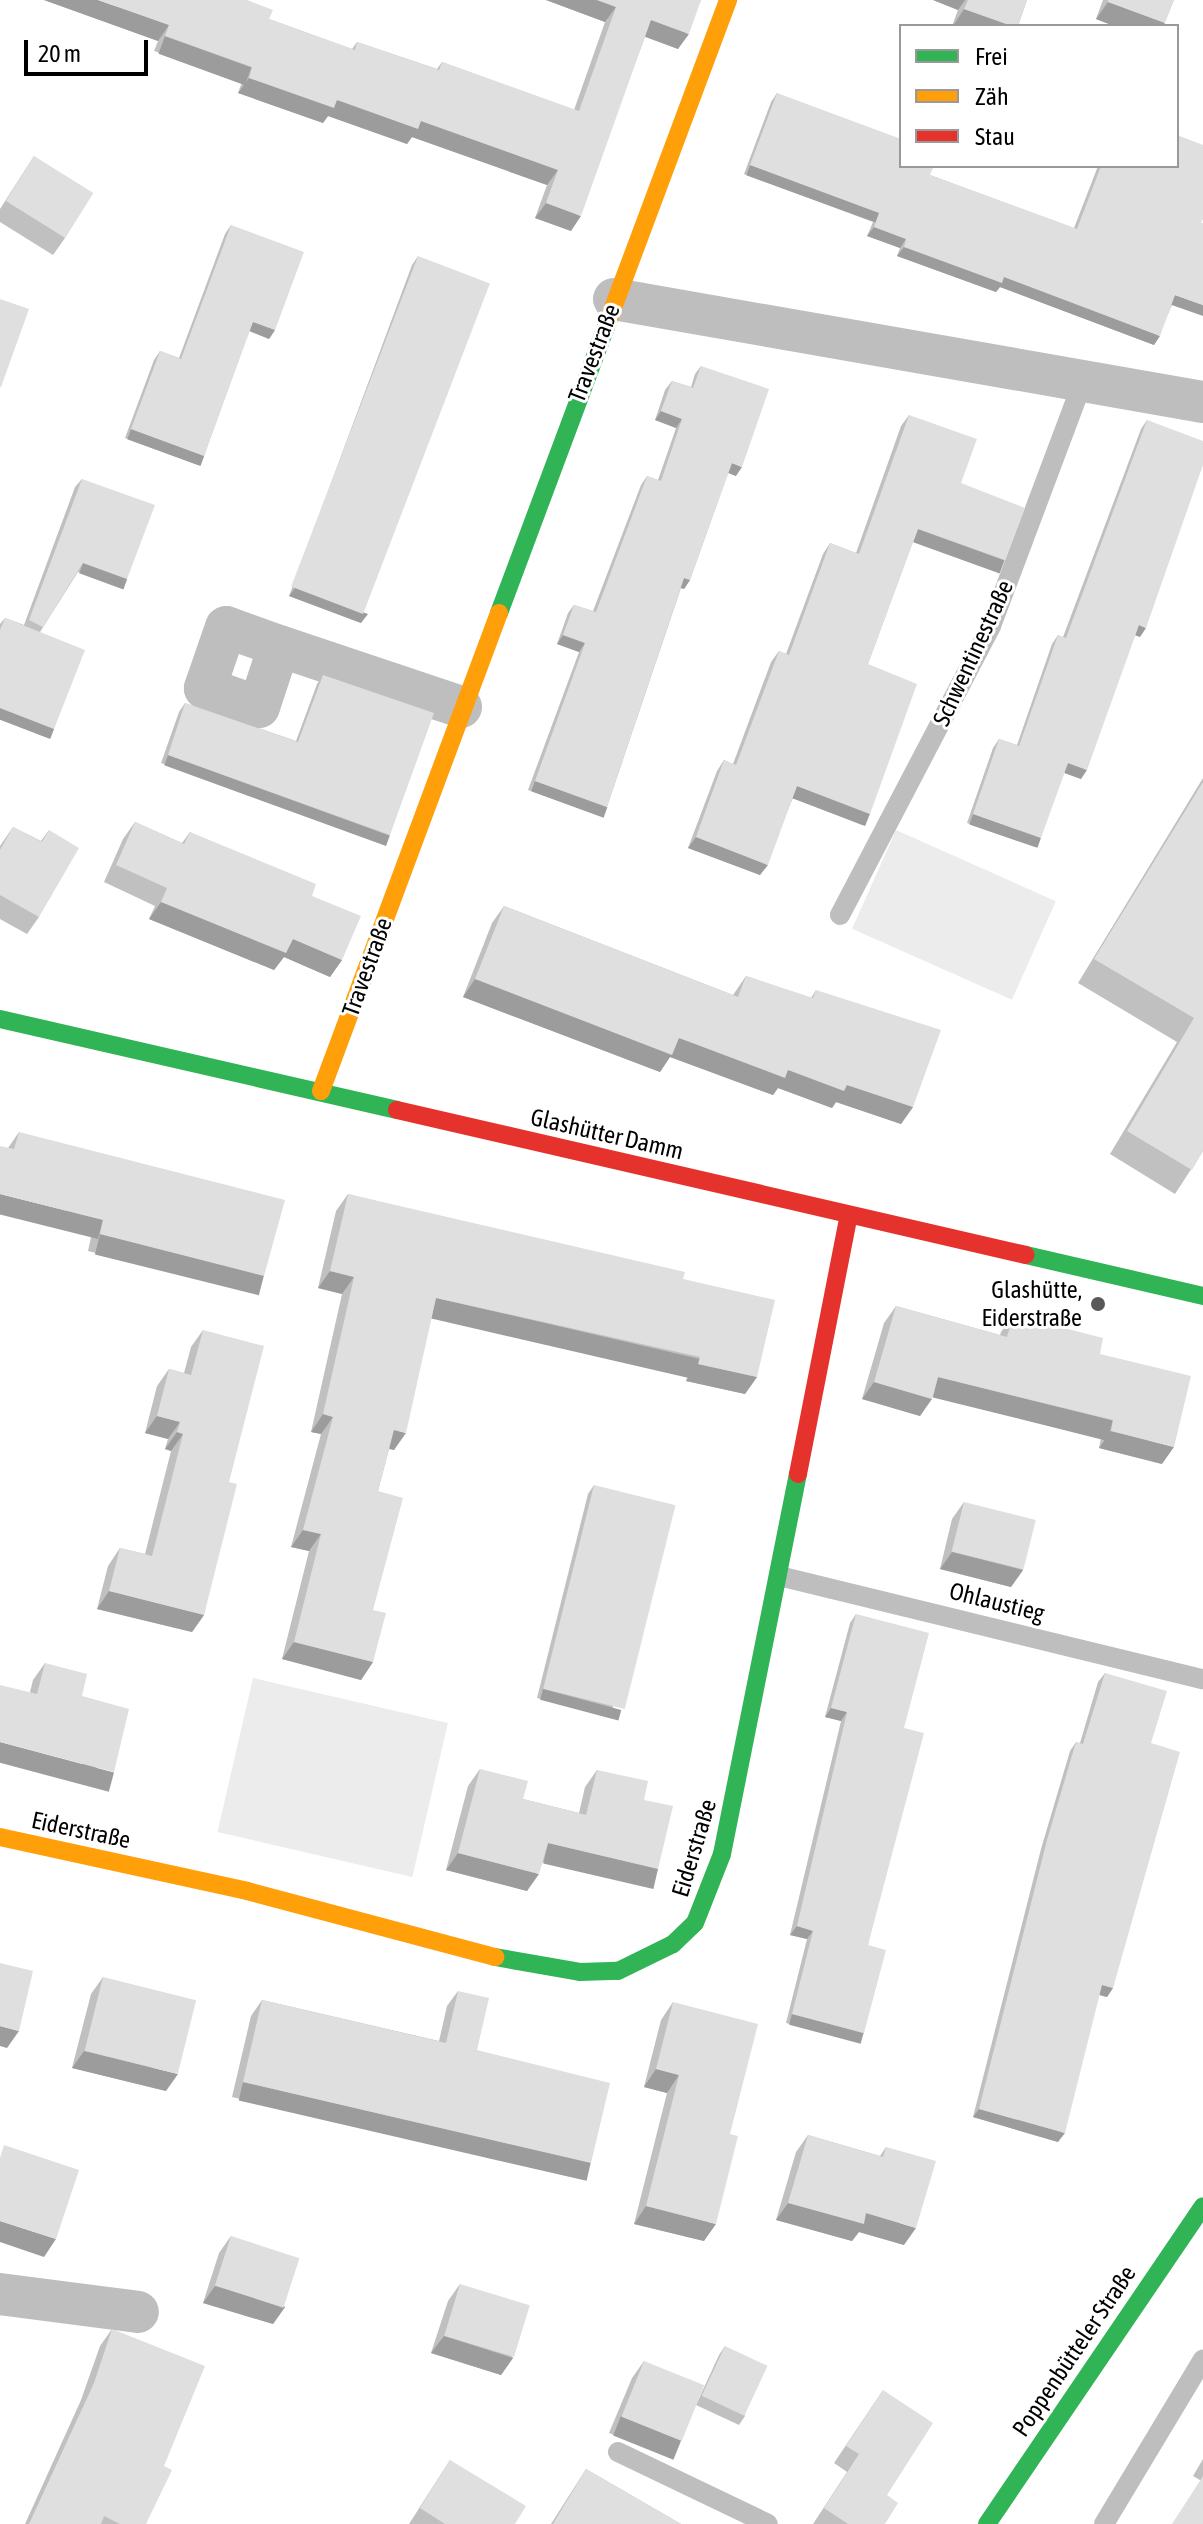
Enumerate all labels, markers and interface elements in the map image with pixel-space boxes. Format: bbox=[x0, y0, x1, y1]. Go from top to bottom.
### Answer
scale bar bbox=[28, 24, 152, 74]
legend bbox=[899, 24, 1179, 168]
text: 20 m bbox=[38, 40, 81, 67]
text: Frei bbox=[975, 43, 1008, 70]
text: Zäh bbox=[975, 83, 1009, 110]
text: Stau bbox=[975, 123, 1015, 150]
street label: Travestraße bbox=[562, 300, 626, 406]
street label: Schwentinestraße bbox=[927, 576, 1019, 730]
street label: Travestraße bbox=[336, 914, 398, 1020]
street label: Glashütter Damm bbox=[528, 1102, 686, 1166]
place label: Glashütte, Eiderstraße bbox=[982, 1276, 1082, 1332]
marker: Glashütte, Eiderstraße bbox=[1089, 1295, 1107, 1313]
street label: Ohlaustieg bbox=[947, 1576, 1047, 1628]
street label: Eiderstraße bbox=[666, 1796, 722, 1900]
street label: Eiderstraße bbox=[29, 1805, 133, 1855]
street label: Poppenbütteler Straße bbox=[1006, 2260, 1142, 2442]

